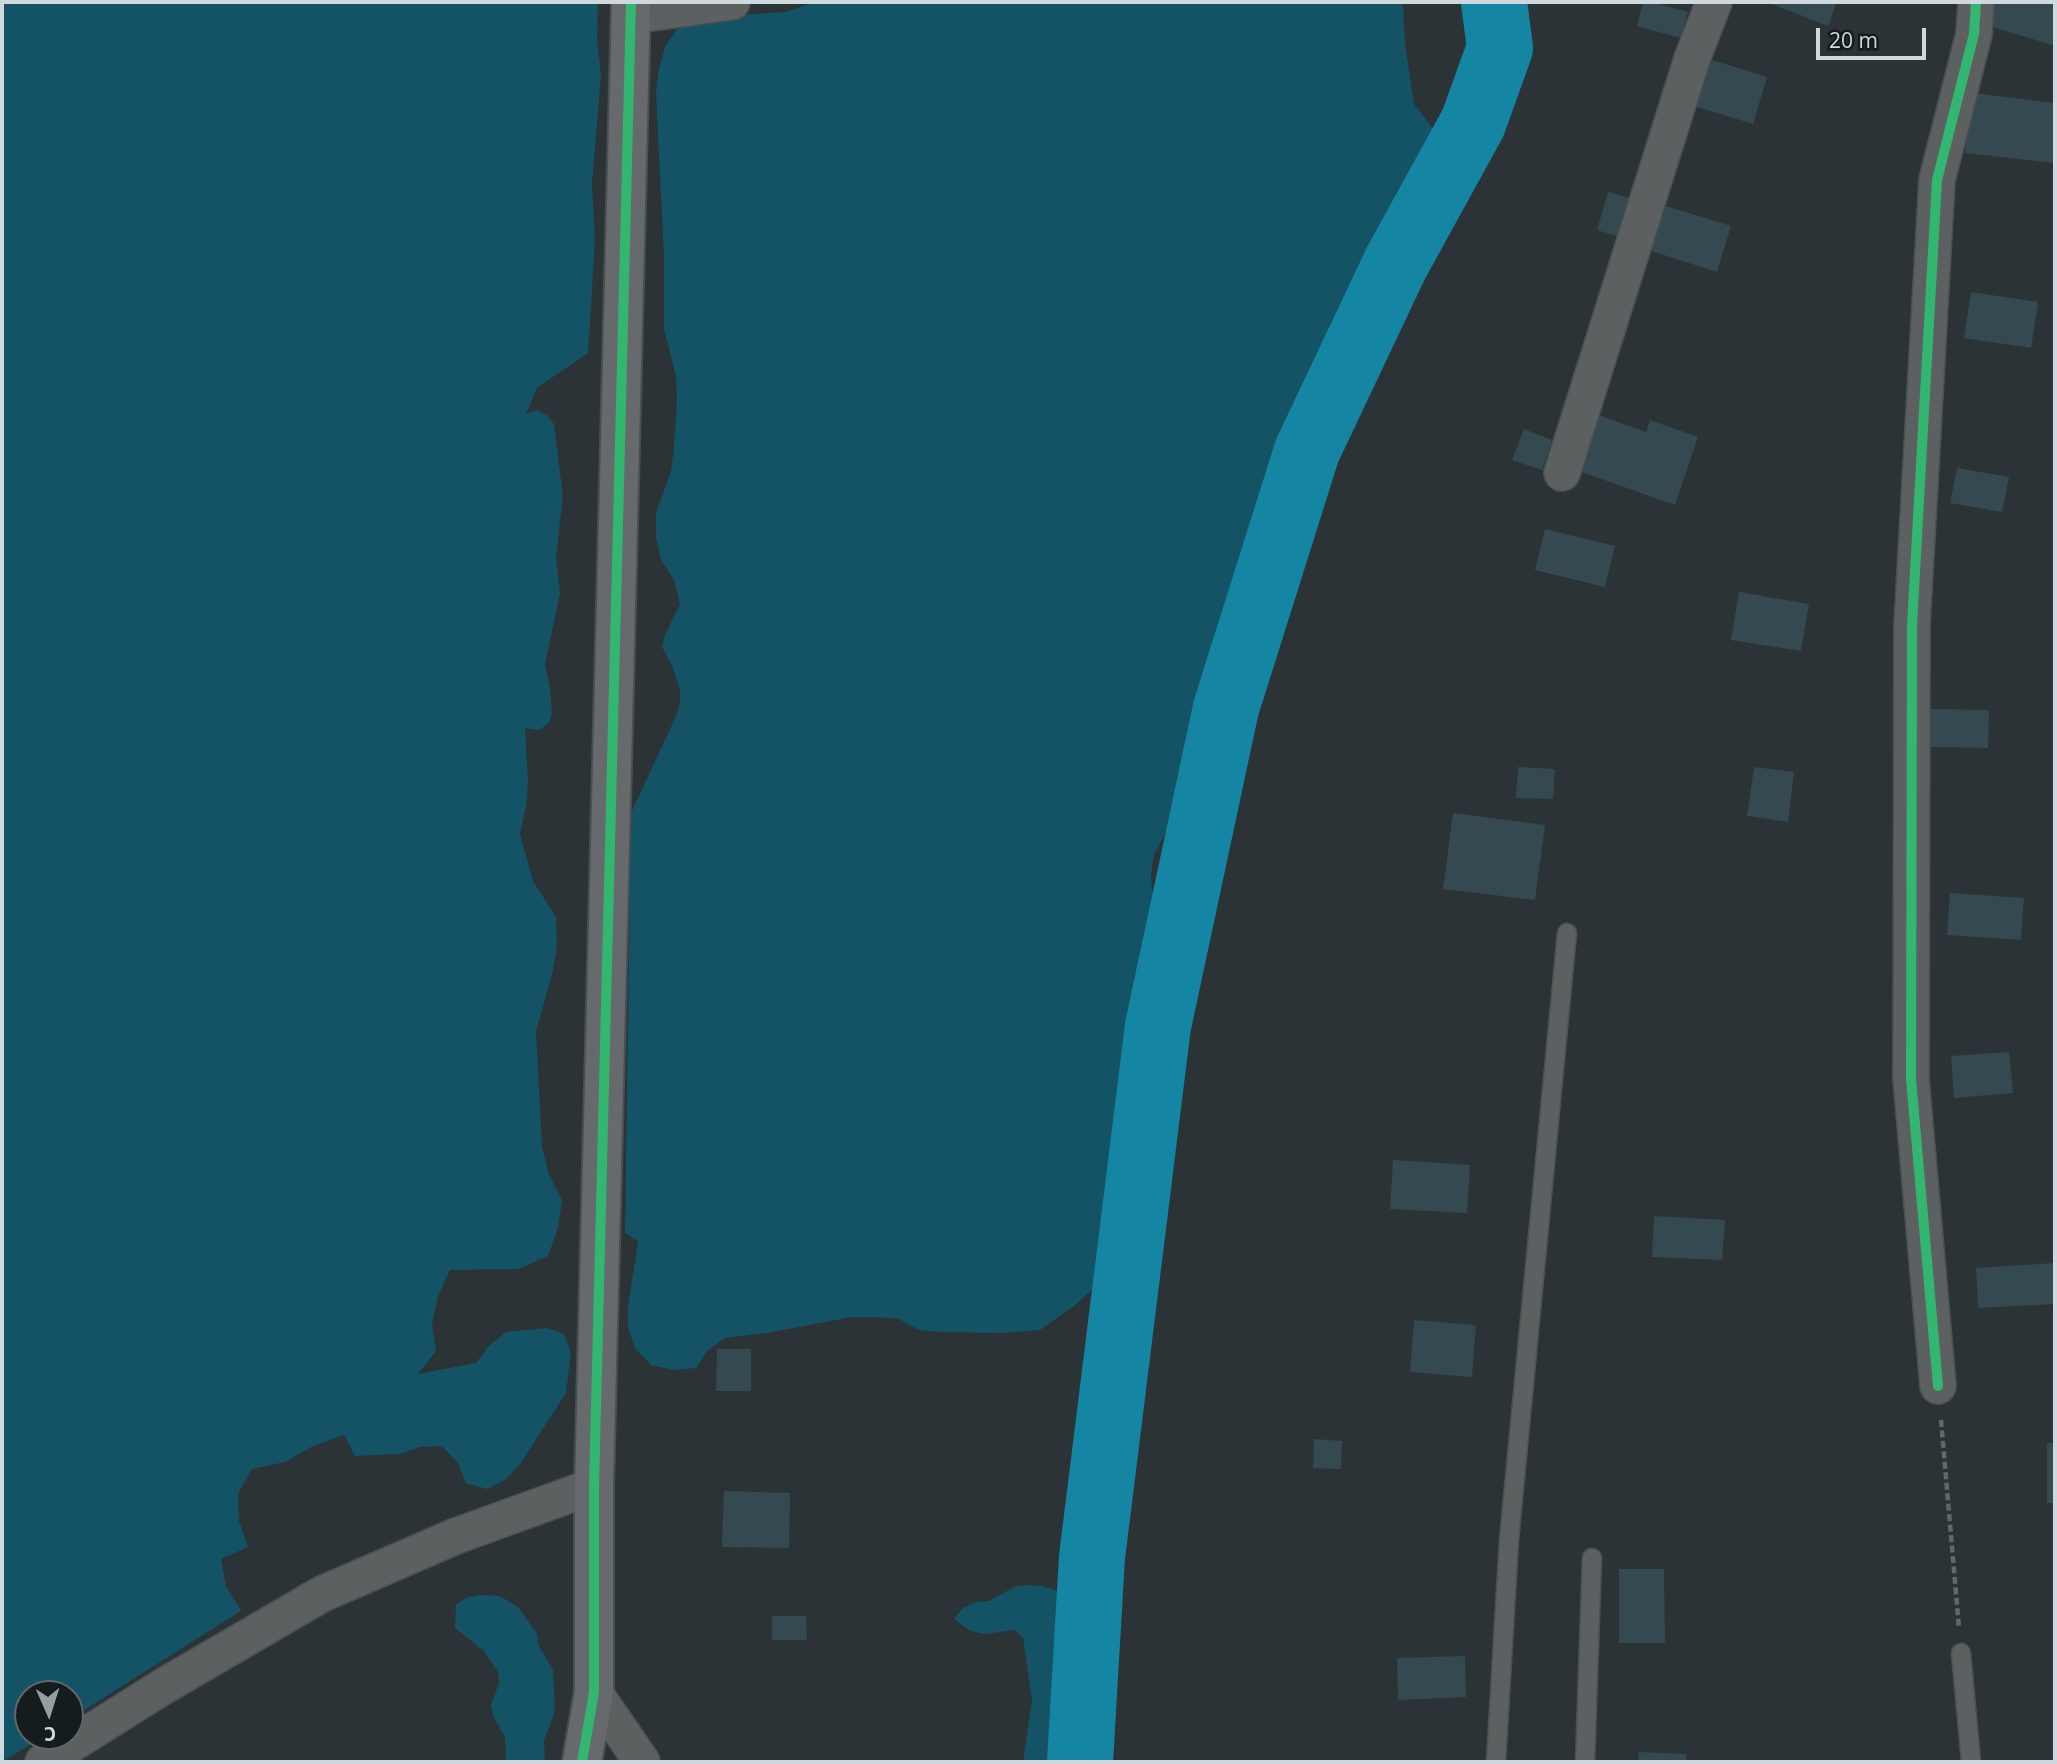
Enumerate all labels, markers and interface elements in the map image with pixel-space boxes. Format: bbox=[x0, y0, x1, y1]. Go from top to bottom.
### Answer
scale bar bbox=[1819, 14, 1929, 58]
text: 20 m bbox=[1829, 26, 1878, 54]
north arrow bbox=[14, 1680, 84, 1750]
text: С bbox=[43, 1721, 57, 1747]

